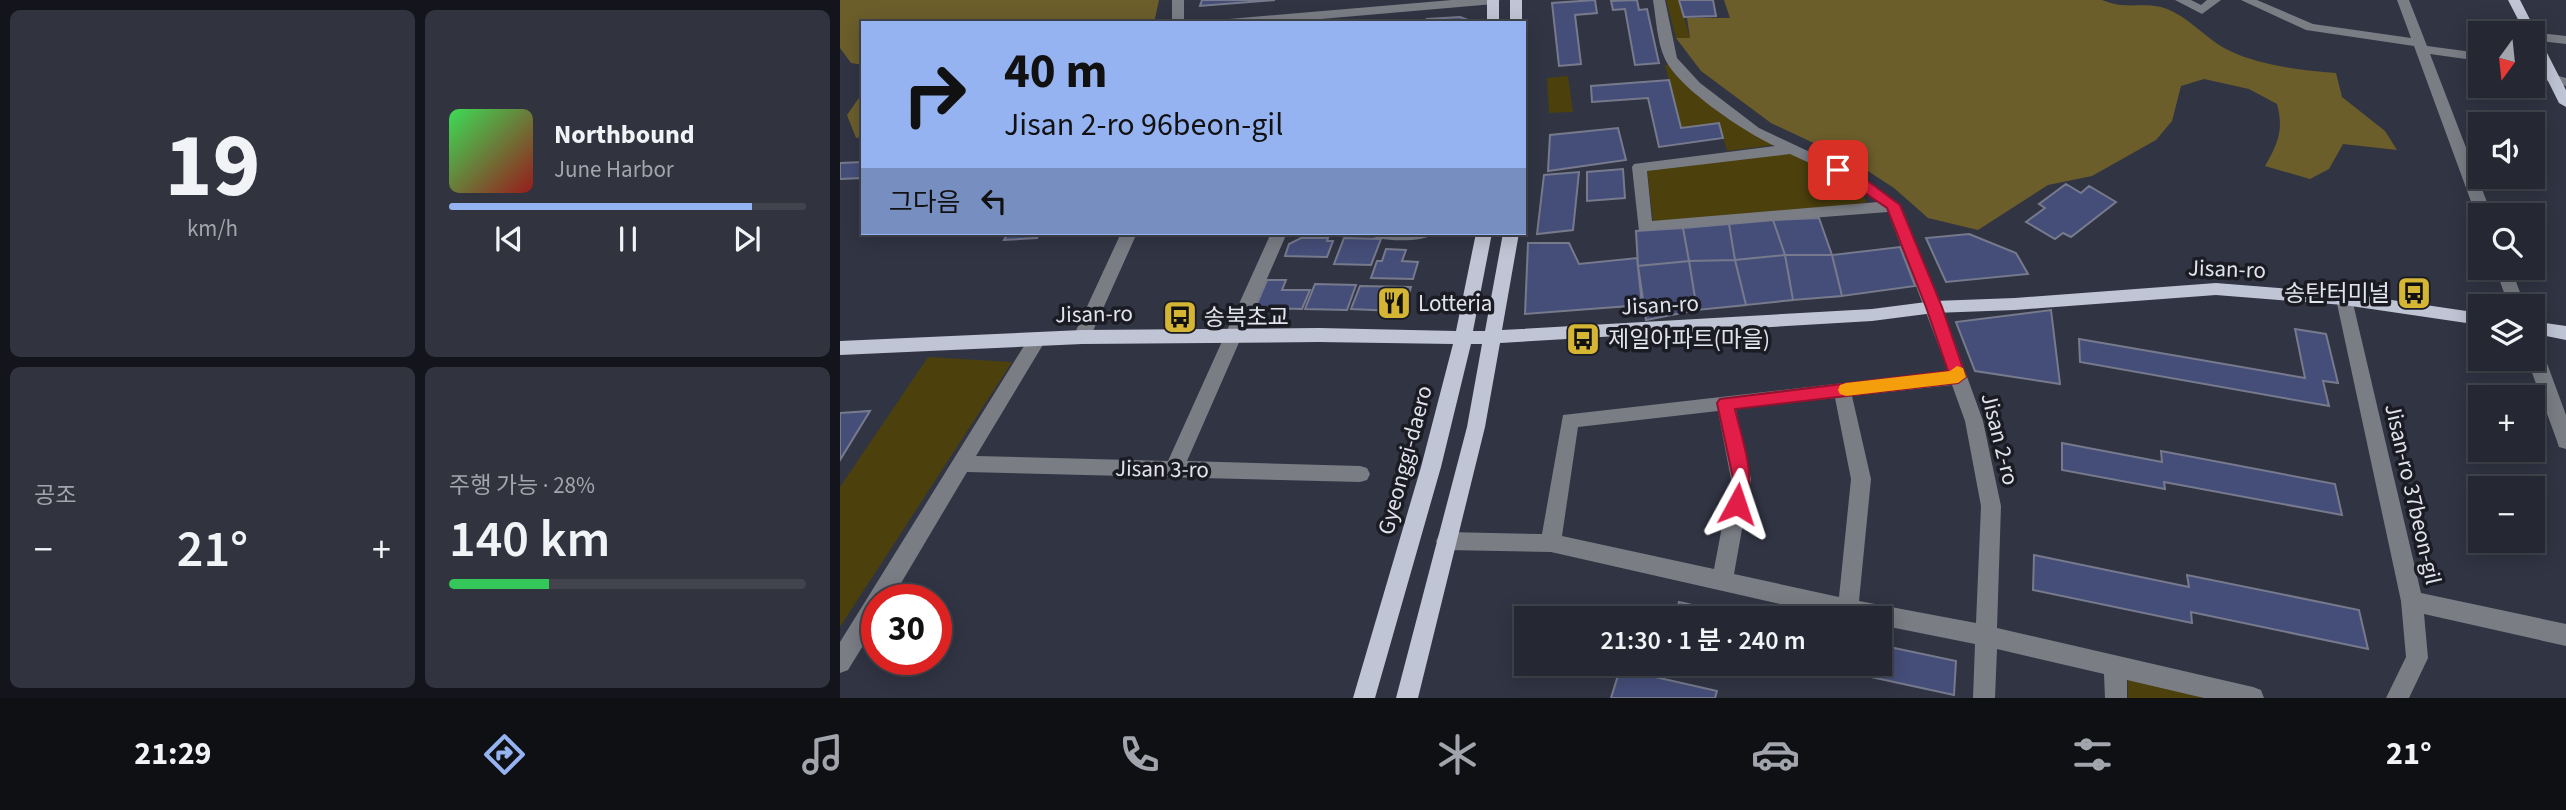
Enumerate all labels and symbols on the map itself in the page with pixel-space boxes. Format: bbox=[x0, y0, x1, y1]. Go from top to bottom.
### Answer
north arrow bbox=[2468, 21, 2544, 98]
pin bbox=[1808, 140, 1868, 200]
street label: Jisan-ro bbox=[2188, 251, 2266, 287]
bus stop icon: 송탄터미널 bbox=[2395, 274, 2433, 312]
place label: 송탄터미널 bbox=[2284, 277, 2390, 310]
restaurant icon: Lotteria bbox=[1375, 284, 1413, 322]
street label: Jisan-ro bbox=[1620, 286, 1700, 324]
place label: Lotteria bbox=[1418, 287, 1492, 320]
street label: Jisan-ro bbox=[1055, 297, 1133, 331]
bus stop icon: 송북초교 bbox=[1161, 298, 1199, 336]
place label: 송북초교 bbox=[1204, 301, 1289, 334]
bus stop icon: 제일아파트(마을) bbox=[1564, 320, 1602, 358]
place label: 제일아파트(마을) bbox=[1608, 323, 1770, 356]
street label: Gyeonggi-daero bbox=[1369, 382, 1441, 538]
street label: Jisan 2-ro bbox=[1973, 389, 2027, 489]
street label: Jisan-ro 37beon-gil bbox=[2376, 400, 2450, 588]
street label: Jisan 3-ro bbox=[1115, 452, 1209, 486]
position arrow bbox=[1700, 467, 1774, 541]
speed limit sign: 30 bbox=[861, 584, 952, 675]

